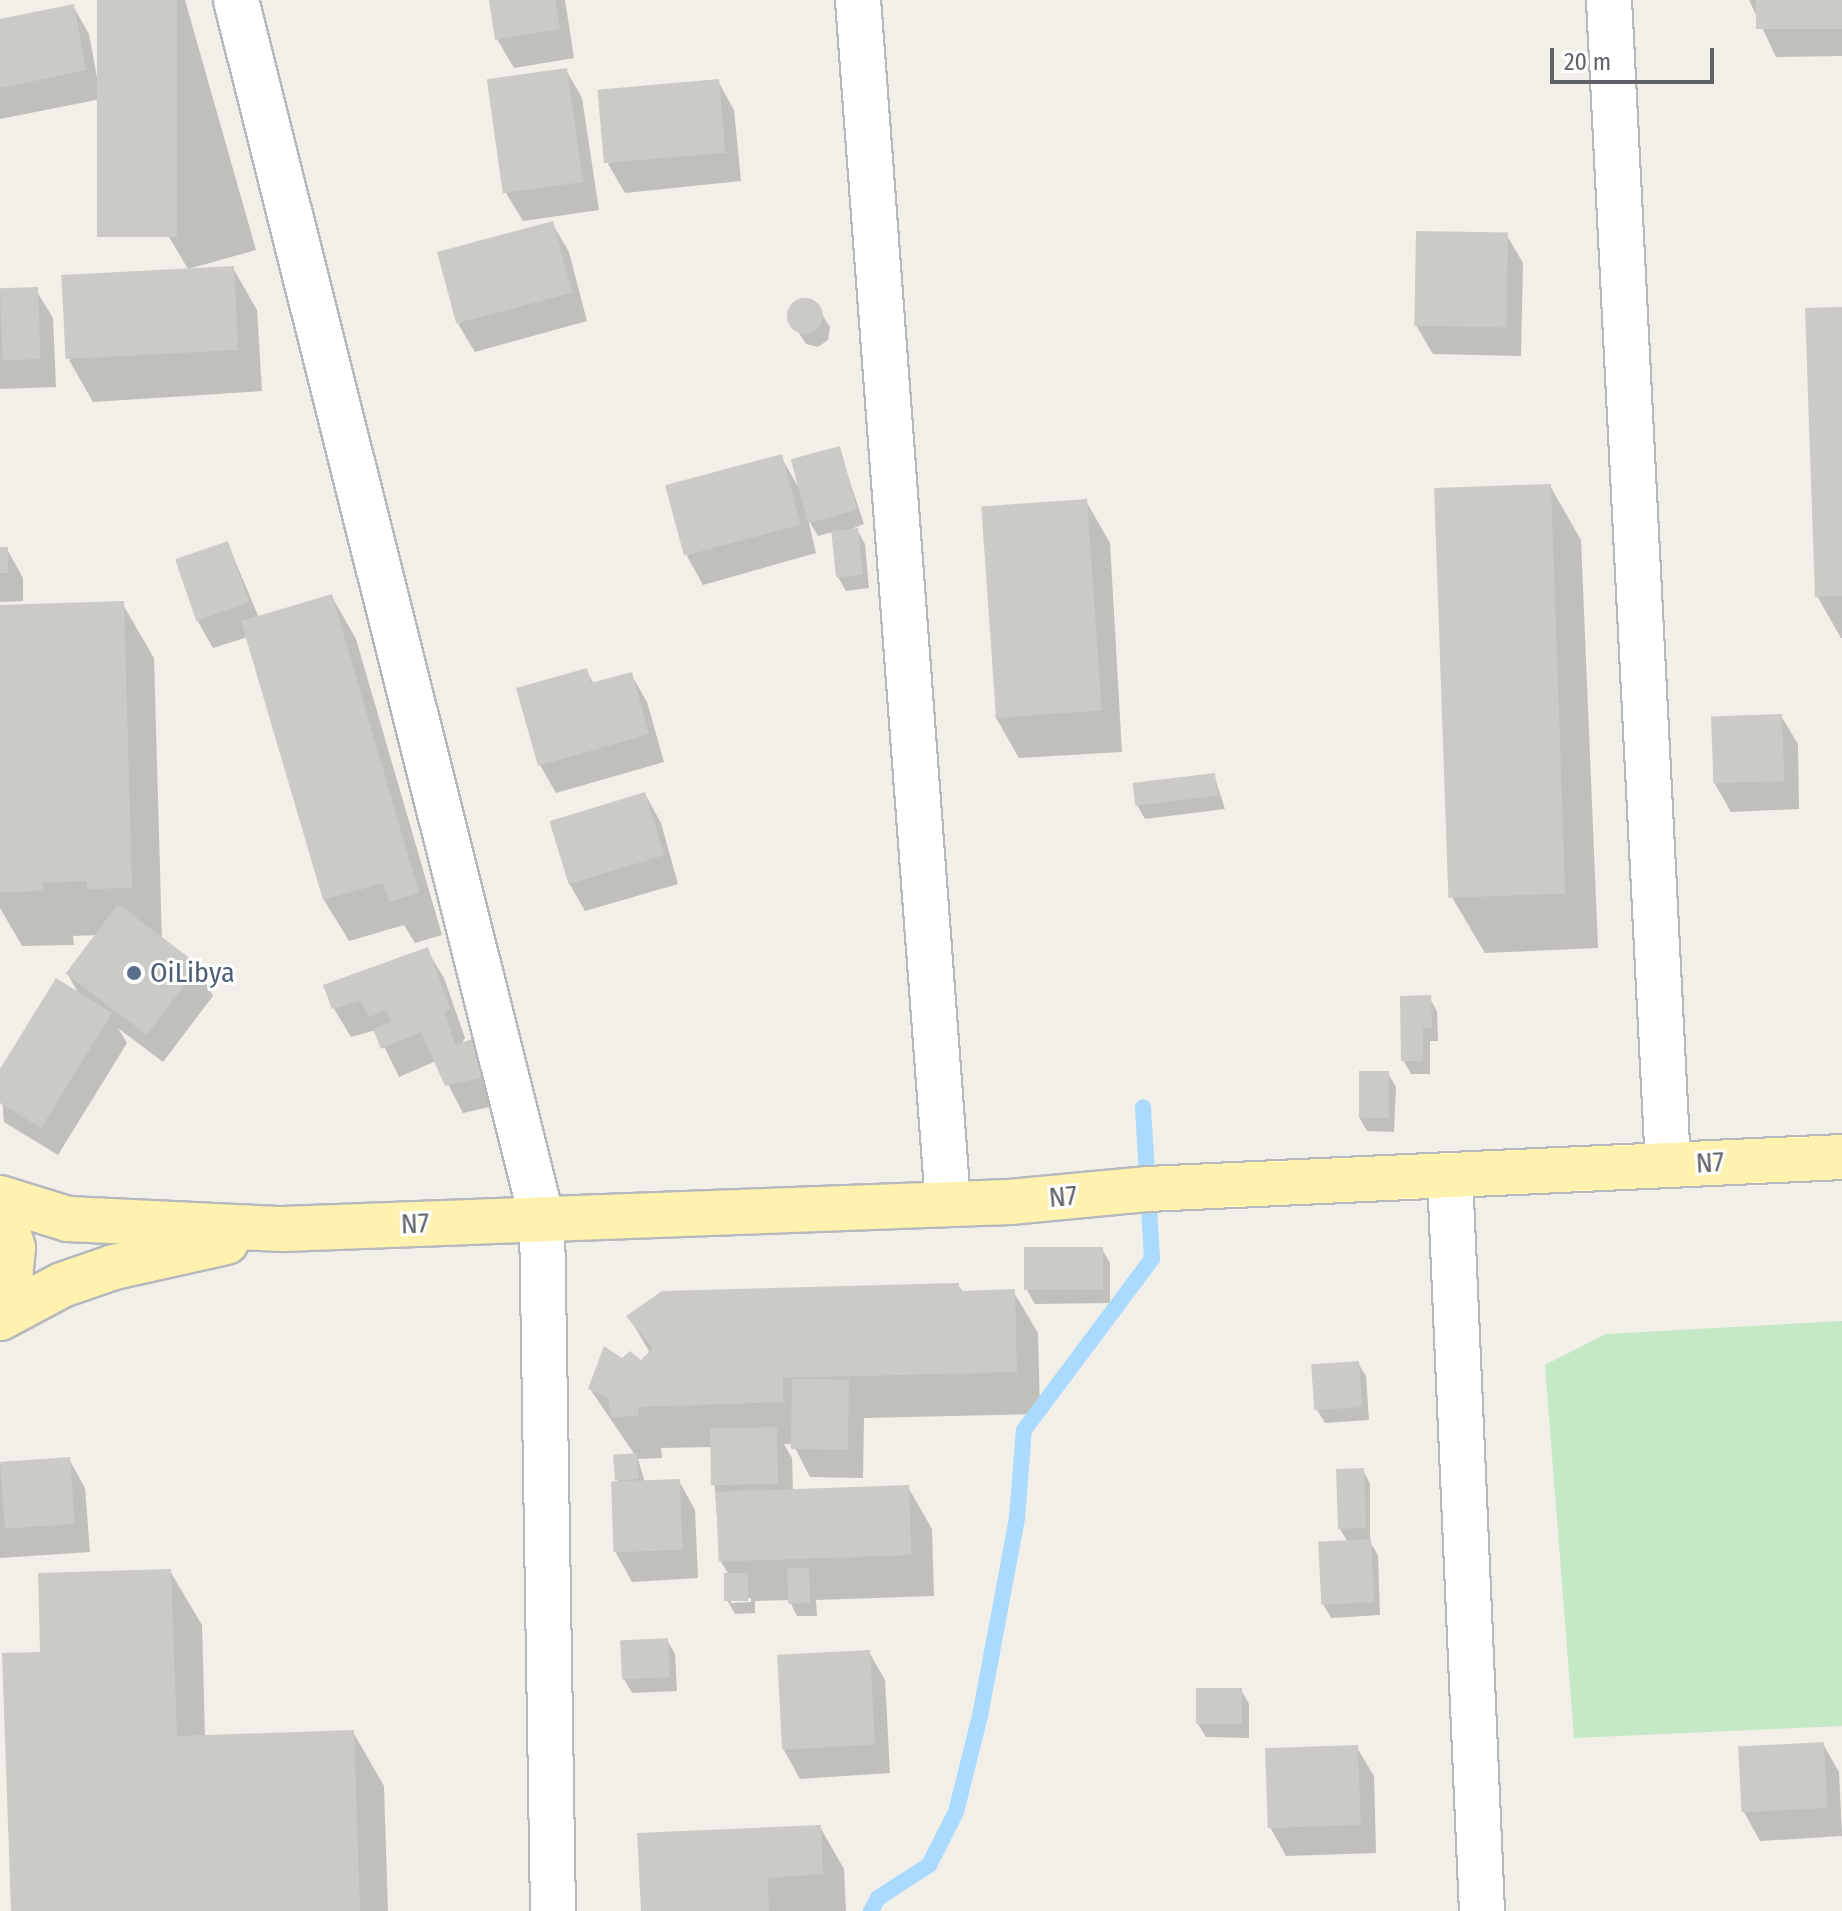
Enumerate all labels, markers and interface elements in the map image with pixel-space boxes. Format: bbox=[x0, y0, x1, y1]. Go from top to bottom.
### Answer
scale bar bbox=[1554, 32, 1718, 82]
text: 20 m bbox=[1564, 48, 1611, 76]
place label: OiLibya bbox=[150, 956, 235, 990]
marker: OiLibya bbox=[125, 964, 143, 982]
street label: N7 bbox=[1695, 1145, 1725, 1181]
street label: N7 bbox=[1047, 1179, 1079, 1215]
street label: N7 bbox=[400, 1207, 430, 1241]

